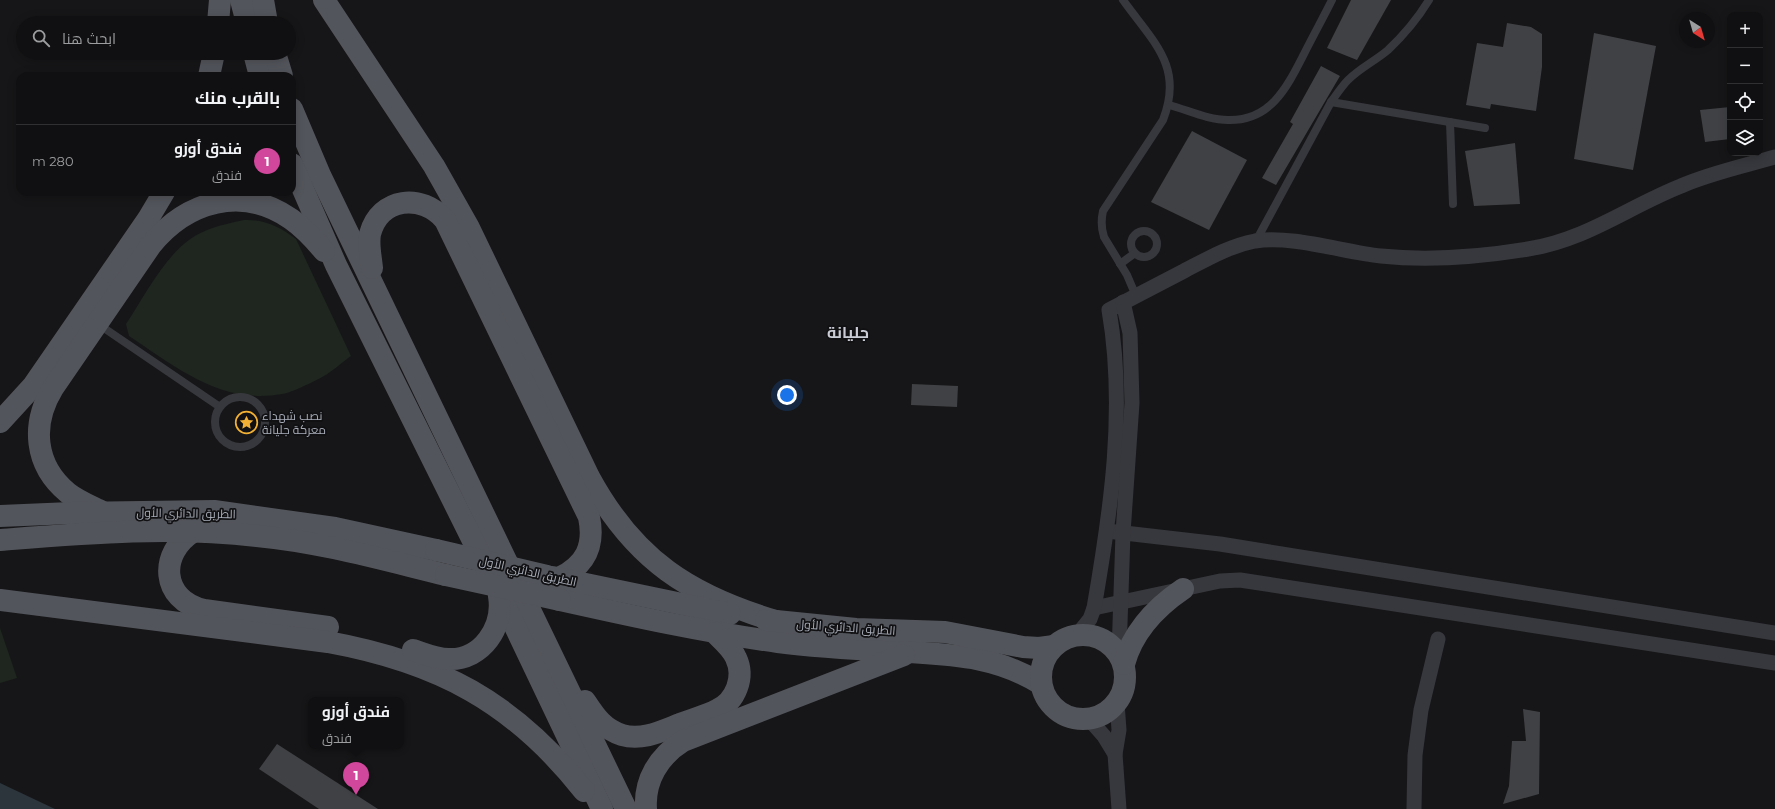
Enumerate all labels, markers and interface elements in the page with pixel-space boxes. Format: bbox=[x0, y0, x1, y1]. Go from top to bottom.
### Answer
north arrow bbox=[1679, 12, 1715, 48]
map controls bbox=[1727, 12, 1763, 156]
button: + bbox=[1727, 12, 1763, 48]
search box bbox=[16, 16, 296, 60]
icon: search bbox=[30, 27, 52, 49]
text: ابحث هنا bbox=[62, 29, 116, 48]
button: − bbox=[1727, 48, 1763, 84]
button: locate bbox=[1727, 84, 1763, 120]
text: بالقرب منك bbox=[195, 88, 280, 108]
button: layers bbox=[1727, 120, 1763, 156]
text: فندق أوزو bbox=[174, 139, 242, 158]
text: 280 m bbox=[32, 153, 74, 169]
text: 1 bbox=[264, 153, 270, 169]
text: فندق bbox=[212, 167, 242, 183]
district label: جليانة bbox=[827, 323, 869, 342]
your location bbox=[777, 385, 797, 405]
place label: نصب شهداء معركة جليانة bbox=[262, 408, 326, 437]
place icon: نصب شهداء معركة جليانة bbox=[234, 409, 260, 435]
street label: الطريق الدائري الأول bbox=[136, 505, 236, 524]
street label: الطريق الدائري الأول bbox=[477, 552, 578, 592]
street label: الطريق الدائري الأول bbox=[796, 616, 896, 641]
popup bbox=[308, 697, 404, 749]
text: فندق أوزو bbox=[322, 702, 390, 721]
text: فندق bbox=[322, 730, 352, 746]
pin: 1 bbox=[343, 762, 369, 795]

